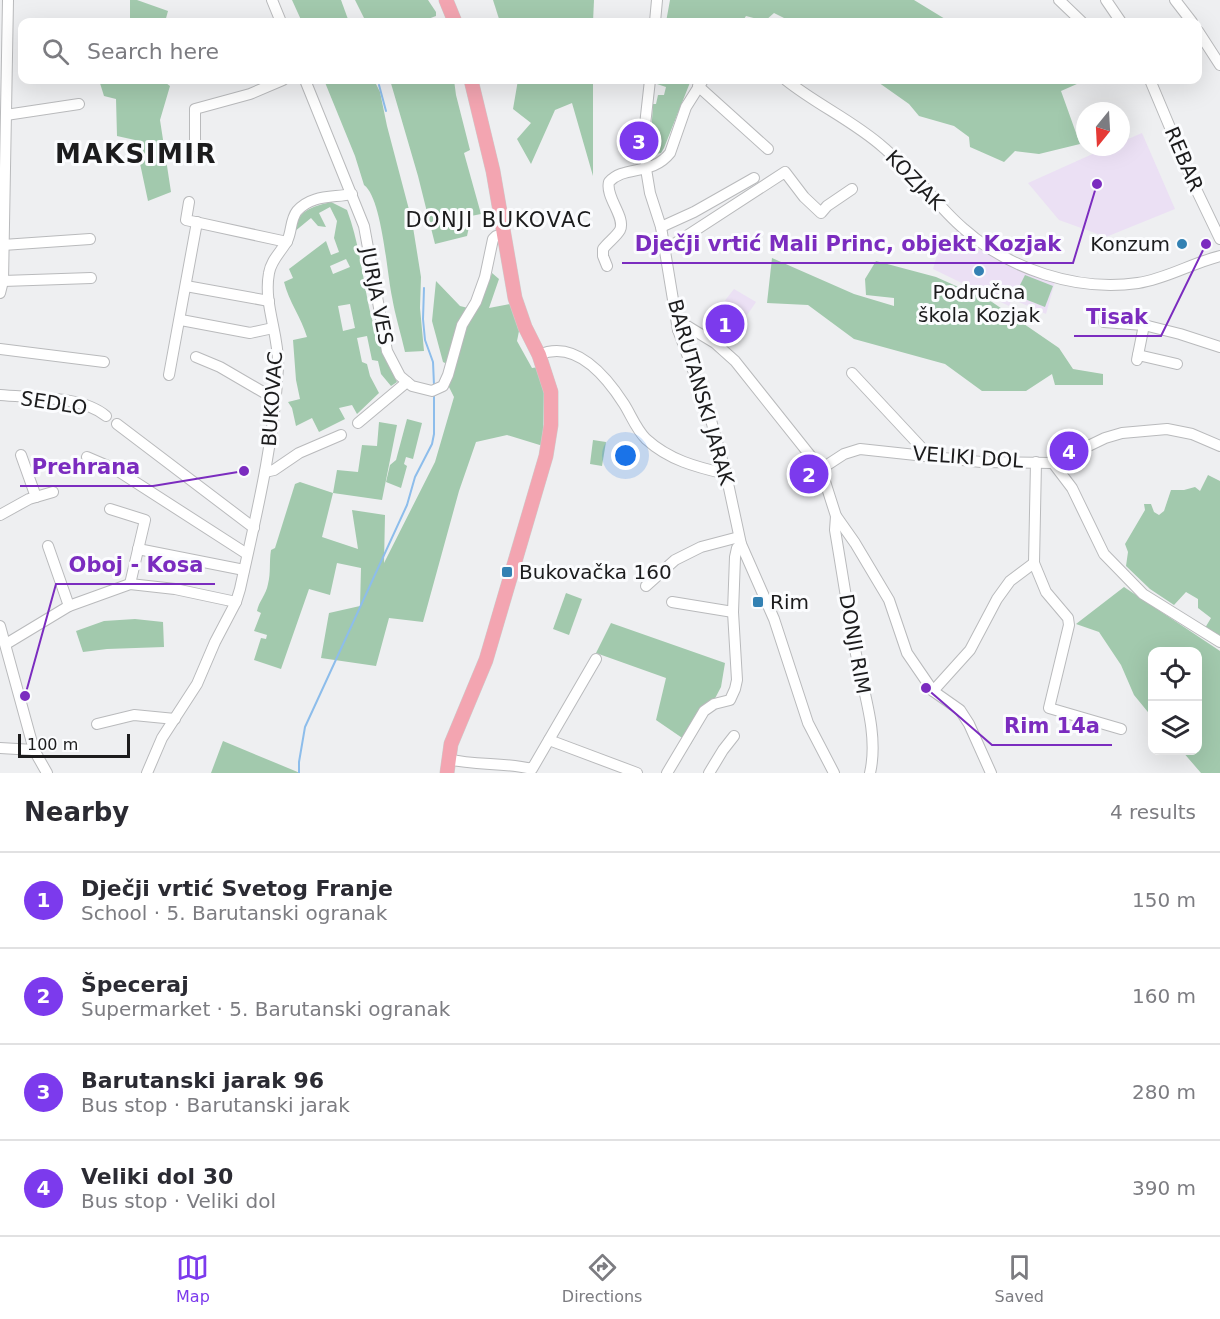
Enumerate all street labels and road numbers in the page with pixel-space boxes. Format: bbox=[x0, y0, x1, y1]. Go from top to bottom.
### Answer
street label: REBAR bbox=[1160, 123, 1208, 195]
street label: KOZJAK bbox=[881, 145, 950, 216]
street label: JURJA VES bbox=[355, 243, 398, 347]
street label: BARUTANSKI JARAK bbox=[663, 296, 739, 489]
street label: BUKOVAC bbox=[257, 351, 287, 447]
street label: SEDLO bbox=[19, 386, 89, 420]
street label: VELIKI DOL bbox=[912, 441, 1025, 473]
street label: DONJI RIM bbox=[834, 592, 876, 696]

